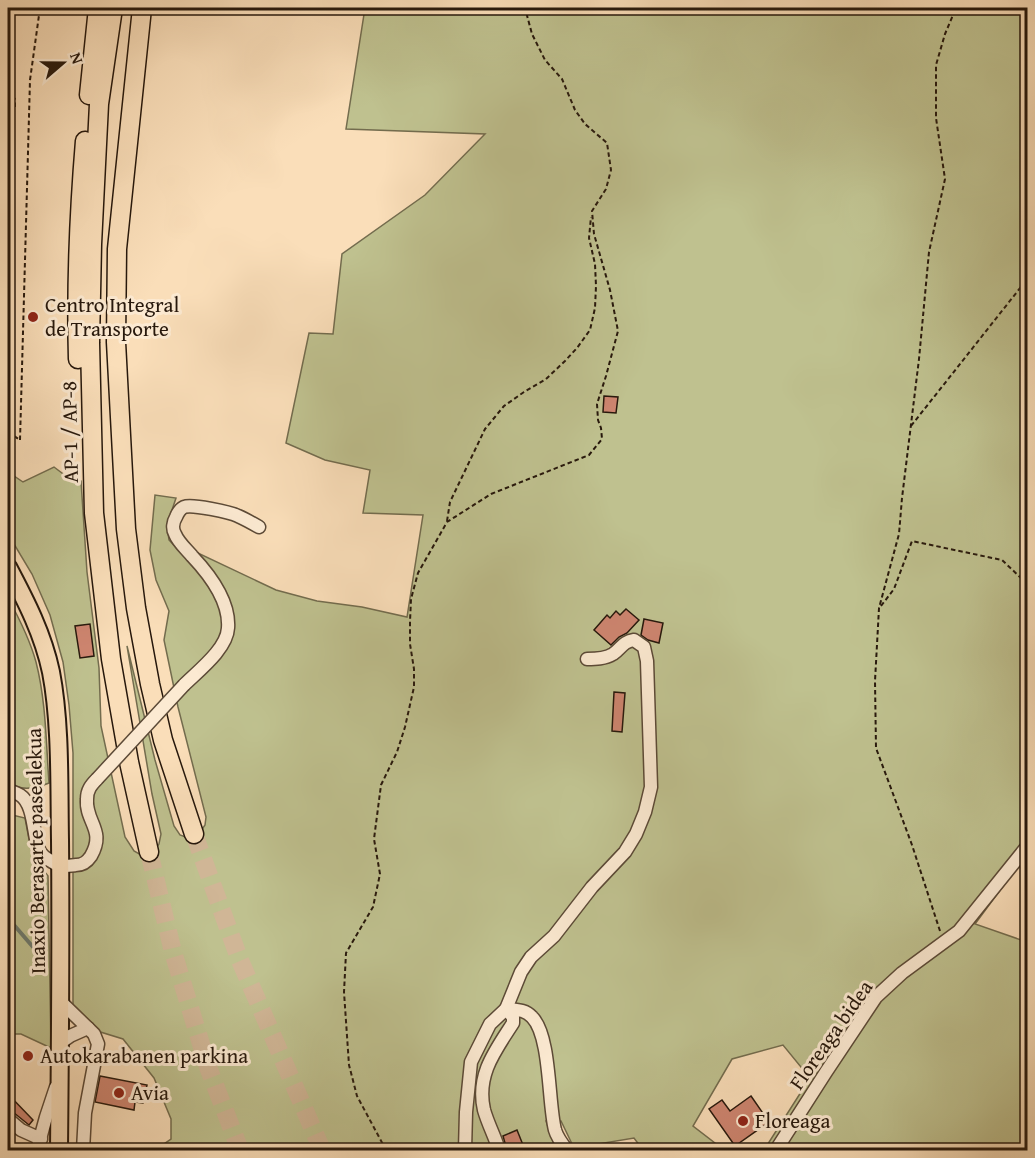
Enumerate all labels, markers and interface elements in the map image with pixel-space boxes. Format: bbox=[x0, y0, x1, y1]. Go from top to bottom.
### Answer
north arrow bbox=[33, 33, 93, 93]
text: N bbox=[64, 49, 90, 67]
place label: Centro Integral de Transporte bbox=[45, 289, 179, 344]
marker: Centro Integral de Transporte bbox=[26, 310, 40, 324]
street label: AP-1 / AP-8 bbox=[53, 381, 86, 483]
street label: Inaxio Berasarte pasealekua bbox=[18, 728, 53, 974]
street label: Floreaga bidea bbox=[781, 973, 880, 1096]
place label: Autokarabanen parkina bbox=[40, 1040, 248, 1071]
marker: Autokarabanen parkina bbox=[21, 1049, 35, 1063]
place label: Avia bbox=[131, 1077, 169, 1108]
marker: Avia bbox=[112, 1086, 126, 1100]
place label: Floreaga bbox=[755, 1105, 830, 1136]
marker: Floreaga bbox=[736, 1114, 750, 1128]

